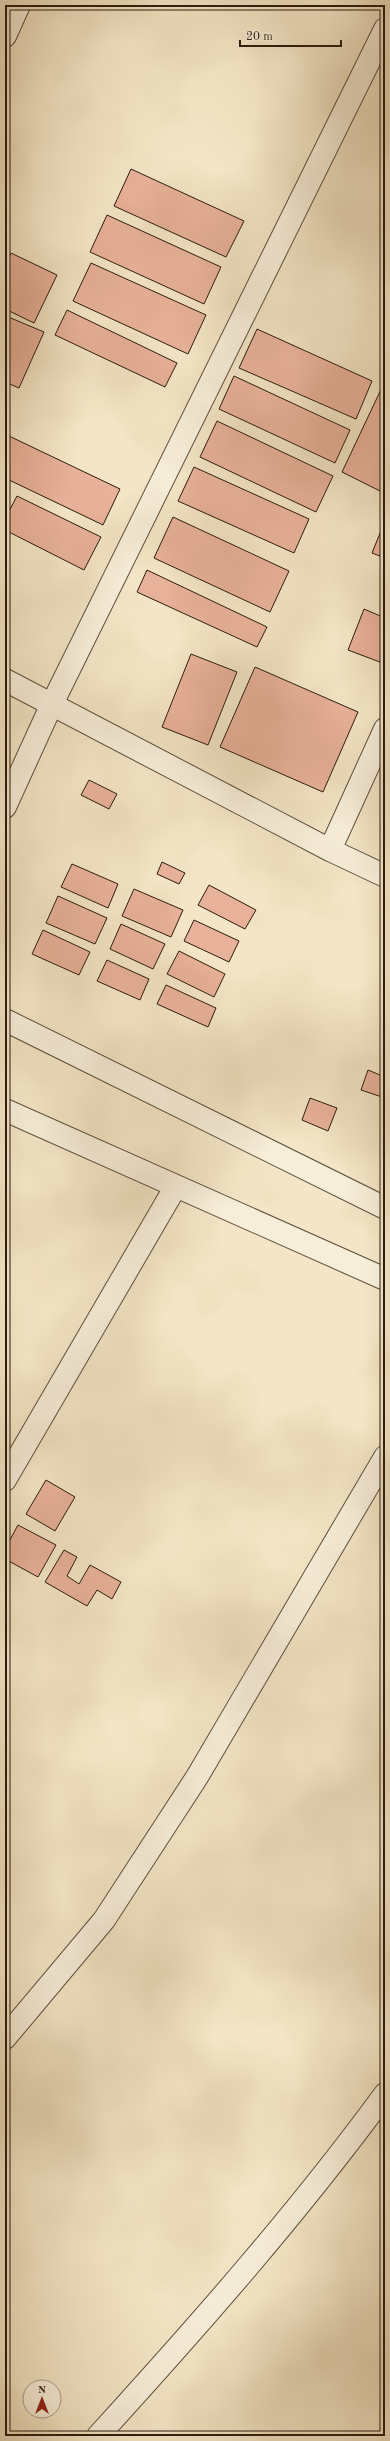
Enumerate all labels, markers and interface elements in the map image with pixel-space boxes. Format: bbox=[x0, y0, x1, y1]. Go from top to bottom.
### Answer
scale bar bbox=[240, 22, 341, 48]
text: 20 m bbox=[246, 31, 273, 43]
north arrow bbox=[22, 2379, 62, 2419]
text: N bbox=[38, 2385, 47, 2396]

